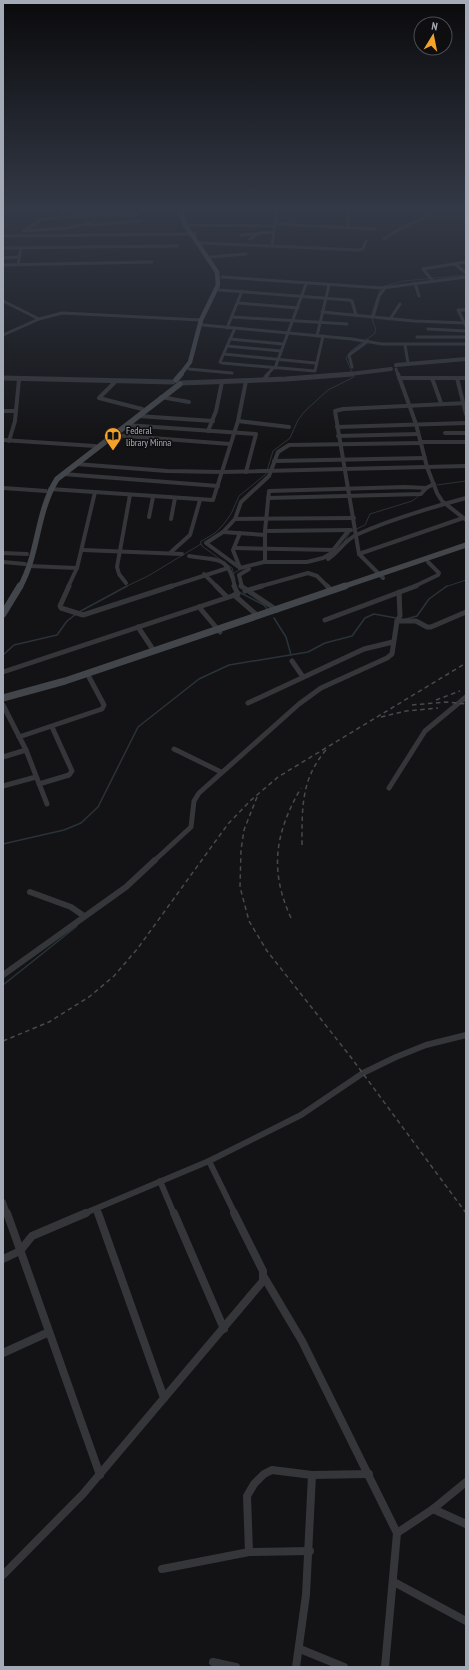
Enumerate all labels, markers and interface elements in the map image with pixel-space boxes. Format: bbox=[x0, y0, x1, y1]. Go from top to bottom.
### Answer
north arrow bbox=[413, 16, 453, 56]
text: N bbox=[431, 19, 439, 34]
place label: Federal library Minna bbox=[126, 424, 171, 449]
library icon: Federal library Minna bbox=[103, 426, 123, 451]

